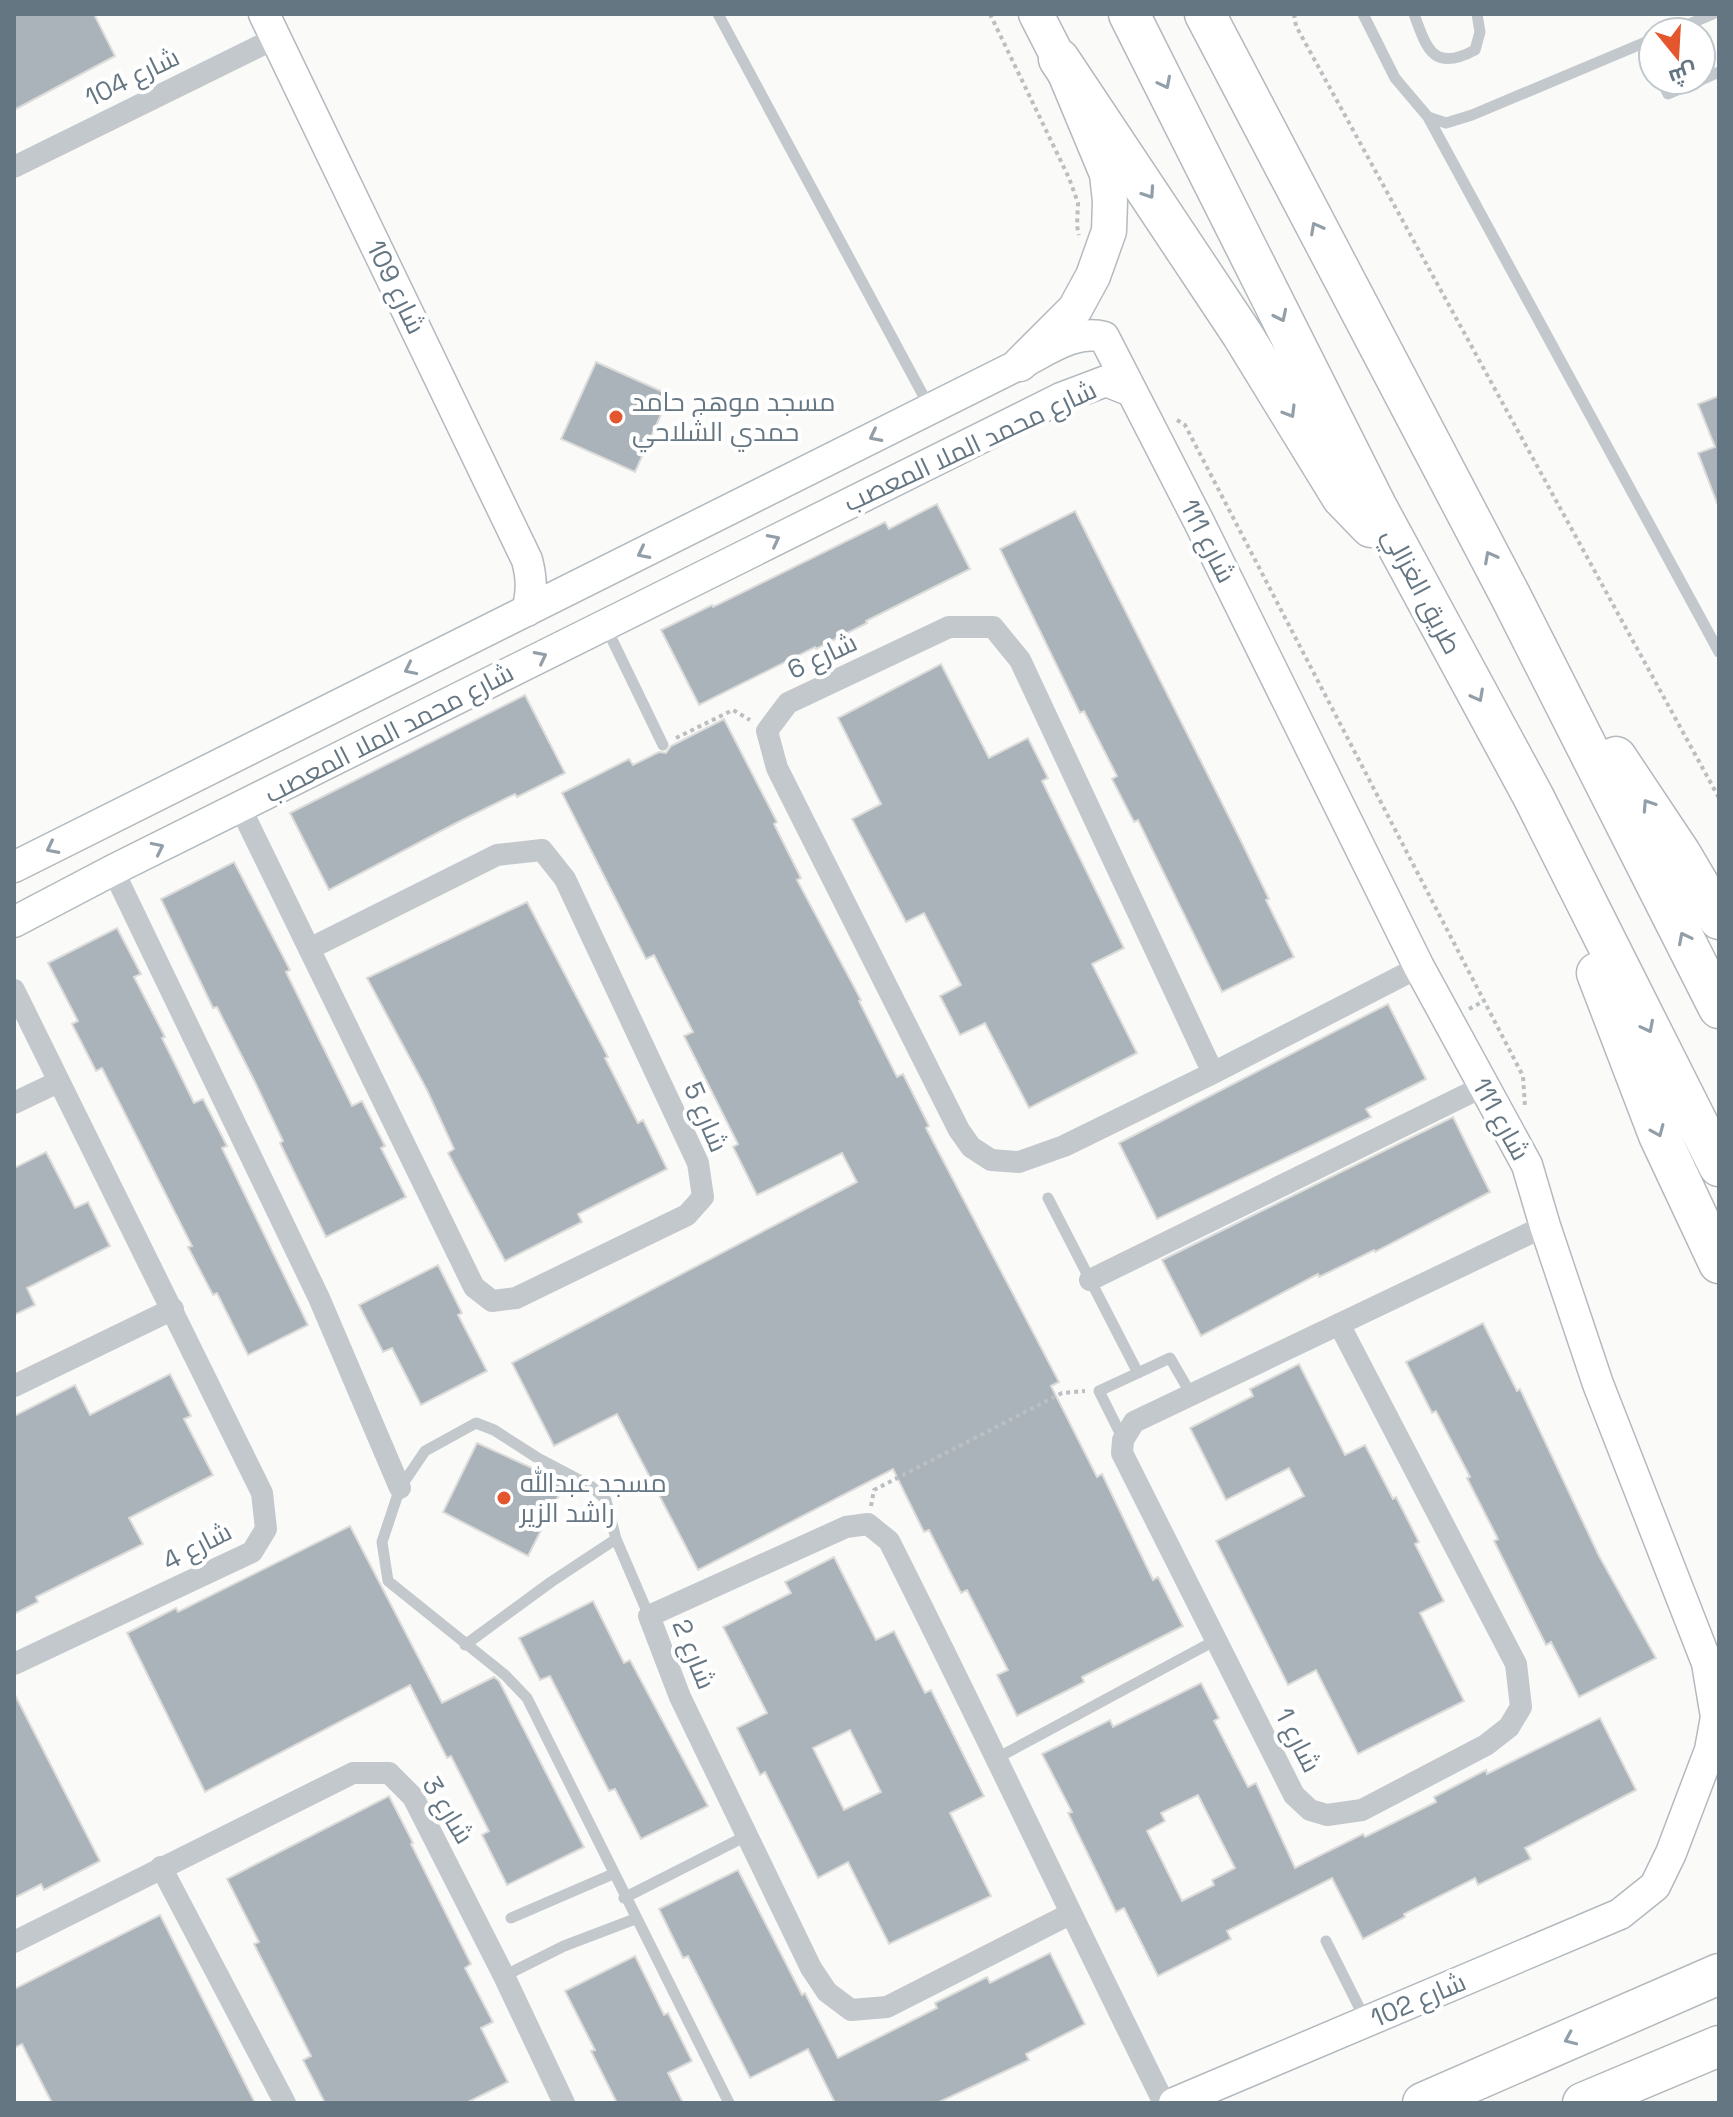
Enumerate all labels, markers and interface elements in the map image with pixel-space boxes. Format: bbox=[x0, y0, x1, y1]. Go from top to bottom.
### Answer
north arrow bbox=[1637, 16, 1717, 96]
street label: شارع 104 bbox=[79, 40, 185, 114]
text: ش bbox=[1665, 57, 1701, 93]
one-way arrow bbox=[1155, 75, 1171, 90]
one-way arrow bbox=[1139, 185, 1154, 199]
one-way arrow bbox=[1310, 221, 1325, 236]
street label: شارع 109 bbox=[359, 234, 433, 340]
one-way arrow bbox=[1272, 307, 1287, 322]
street label: شارع محمد الملا المعصب bbox=[838, 372, 1102, 520]
place label: مسجد موهج حامد حمدي الشلاحي bbox=[632, 385, 835, 453]
one-way arrow bbox=[1280, 403, 1296, 418]
marker: مسجد موهج حامد حمدي الشلاحي bbox=[607, 408, 625, 426]
one-way arrow bbox=[868, 426, 883, 442]
street label: شارع 111 bbox=[1173, 493, 1243, 589]
street label: طريق الغزالي bbox=[1371, 522, 1469, 662]
one-way arrow bbox=[765, 535, 780, 550]
one-way arrow bbox=[636, 543, 651, 559]
one-way arrow bbox=[1484, 550, 1499, 565]
street label: شارع 6 bbox=[782, 625, 862, 687]
one-way arrow bbox=[533, 651, 548, 666]
street label: شارع محمد الملا المعصب bbox=[259, 655, 519, 811]
one-way arrow bbox=[404, 660, 419, 675]
one-way arrow bbox=[1468, 687, 1484, 701]
one-way arrow bbox=[1643, 799, 1658, 814]
one-way arrow bbox=[46, 838, 61, 854]
one-way arrow bbox=[150, 842, 164, 858]
one-way arrow bbox=[1678, 931, 1693, 946]
one-way arrow bbox=[1638, 1018, 1654, 1033]
street label: شارع 111 bbox=[1464, 1072, 1538, 1166]
street label: شارع 5 bbox=[676, 1077, 736, 1157]
one-way arrow bbox=[1648, 1123, 1664, 1138]
place label: مسجد عبدالله راشد الزير bbox=[518, 1466, 667, 1530]
marker: مسجد عبدالله راشد الزير bbox=[495, 1489, 513, 1507]
street label: شارع 4 bbox=[157, 1514, 237, 1578]
street label: شارع 2 bbox=[665, 1614, 723, 1694]
street label: شارع 1 bbox=[1267, 1702, 1329, 1778]
street label: شارع 3 bbox=[415, 1770, 481, 1850]
street label: شارع 102 bbox=[1365, 1965, 1471, 2035]
one-way arrow bbox=[1564, 2029, 1579, 2045]

